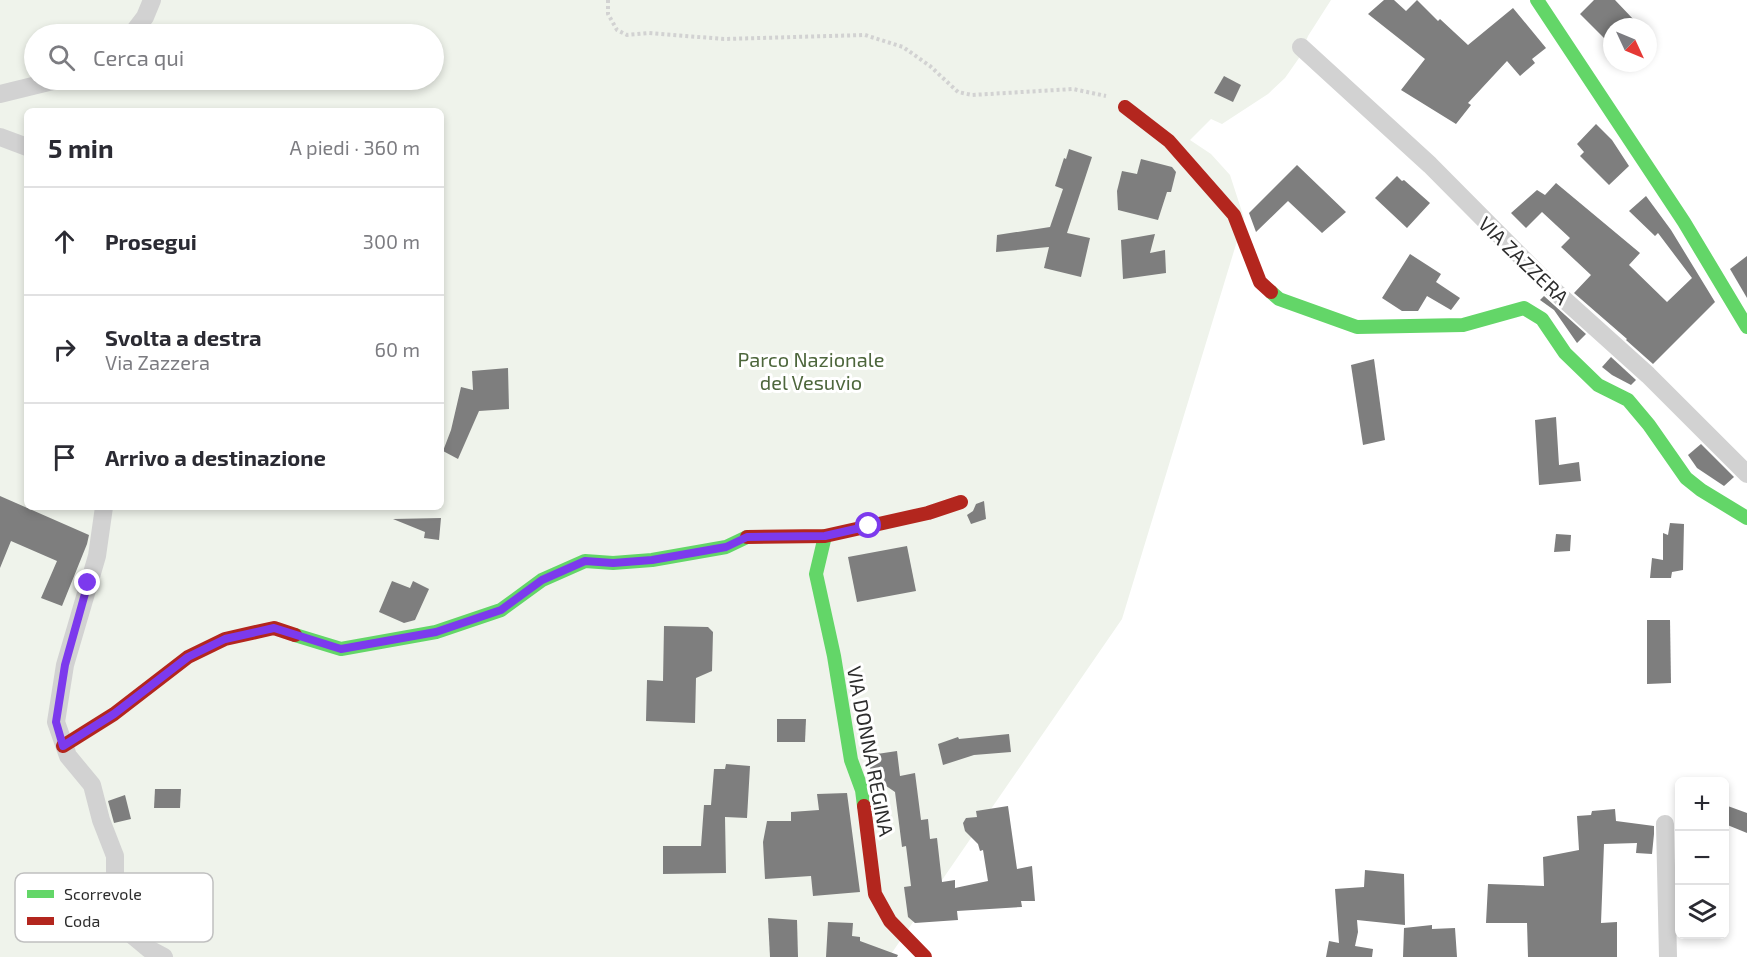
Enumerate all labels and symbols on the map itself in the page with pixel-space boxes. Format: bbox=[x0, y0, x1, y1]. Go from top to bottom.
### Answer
north arrow bbox=[1603, 18, 1657, 72]
street label: VIA ZAZZERA bbox=[1474, 211, 1575, 309]
park label: Parco Nazionale del Vesuvio bbox=[738, 347, 884, 394]
route start bbox=[855, 512, 881, 538]
route end bbox=[74, 569, 100, 595]
street label: VIA DONNA REGINA bbox=[843, 664, 899, 839]
legend bbox=[15, 873, 213, 942]
text: Scorrevole bbox=[64, 884, 142, 903]
text: Coda bbox=[64, 911, 100, 930]

